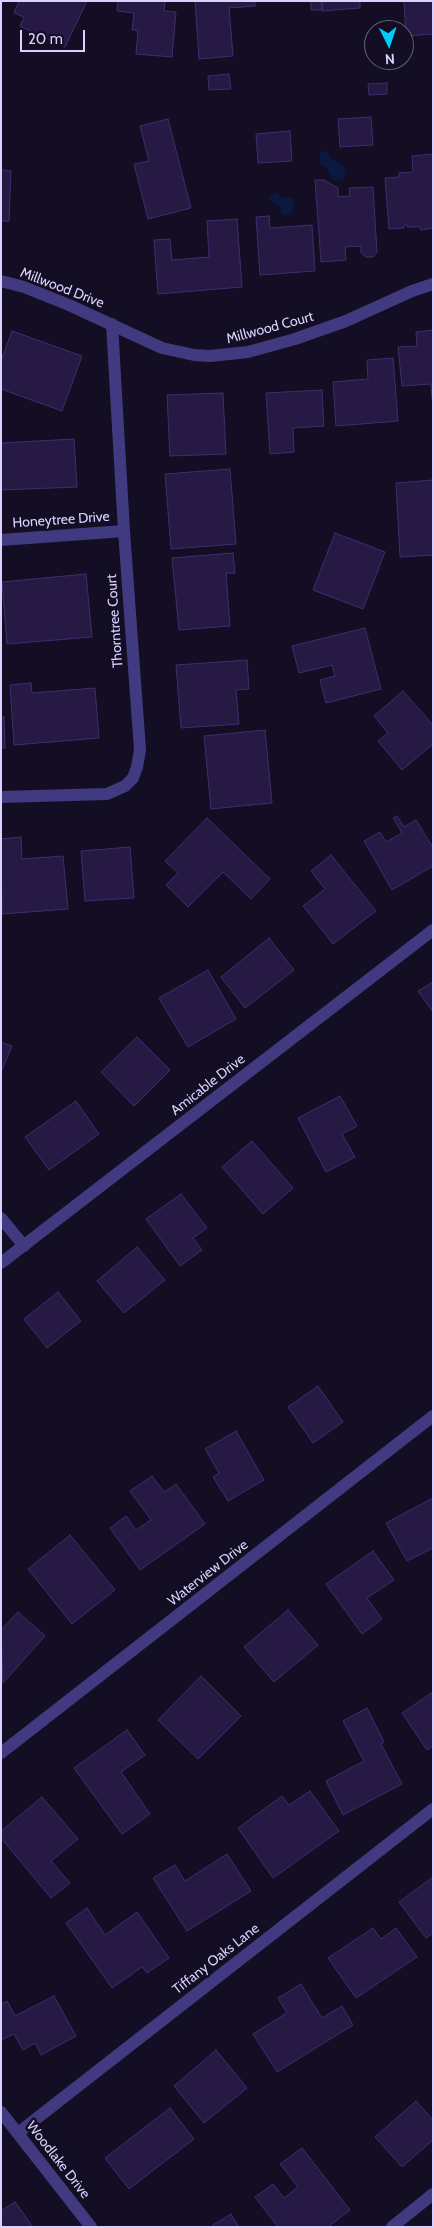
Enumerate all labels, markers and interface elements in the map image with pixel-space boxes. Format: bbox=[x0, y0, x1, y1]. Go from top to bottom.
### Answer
scale bar bbox=[22, 20, 88, 52]
north arrow bbox=[364, 20, 414, 70]
text: 20 m bbox=[28, 30, 63, 48]
text: N bbox=[384, 50, 396, 68]
street label: Millwood Drive bbox=[18, 264, 106, 312]
street label: Millwood Court bbox=[224, 308, 316, 348]
street label: Honeytree Drive bbox=[12, 508, 110, 532]
street label: Thorntree Court bbox=[103, 574, 127, 668]
street label: Amicable Drive bbox=[167, 1051, 249, 1119]
street label: Waterview Drive bbox=[165, 1536, 251, 1610]
street label: Tiffany Oaks Lane bbox=[169, 1920, 263, 1998]
street label: Woodlake Drive bbox=[23, 2118, 93, 2202]

